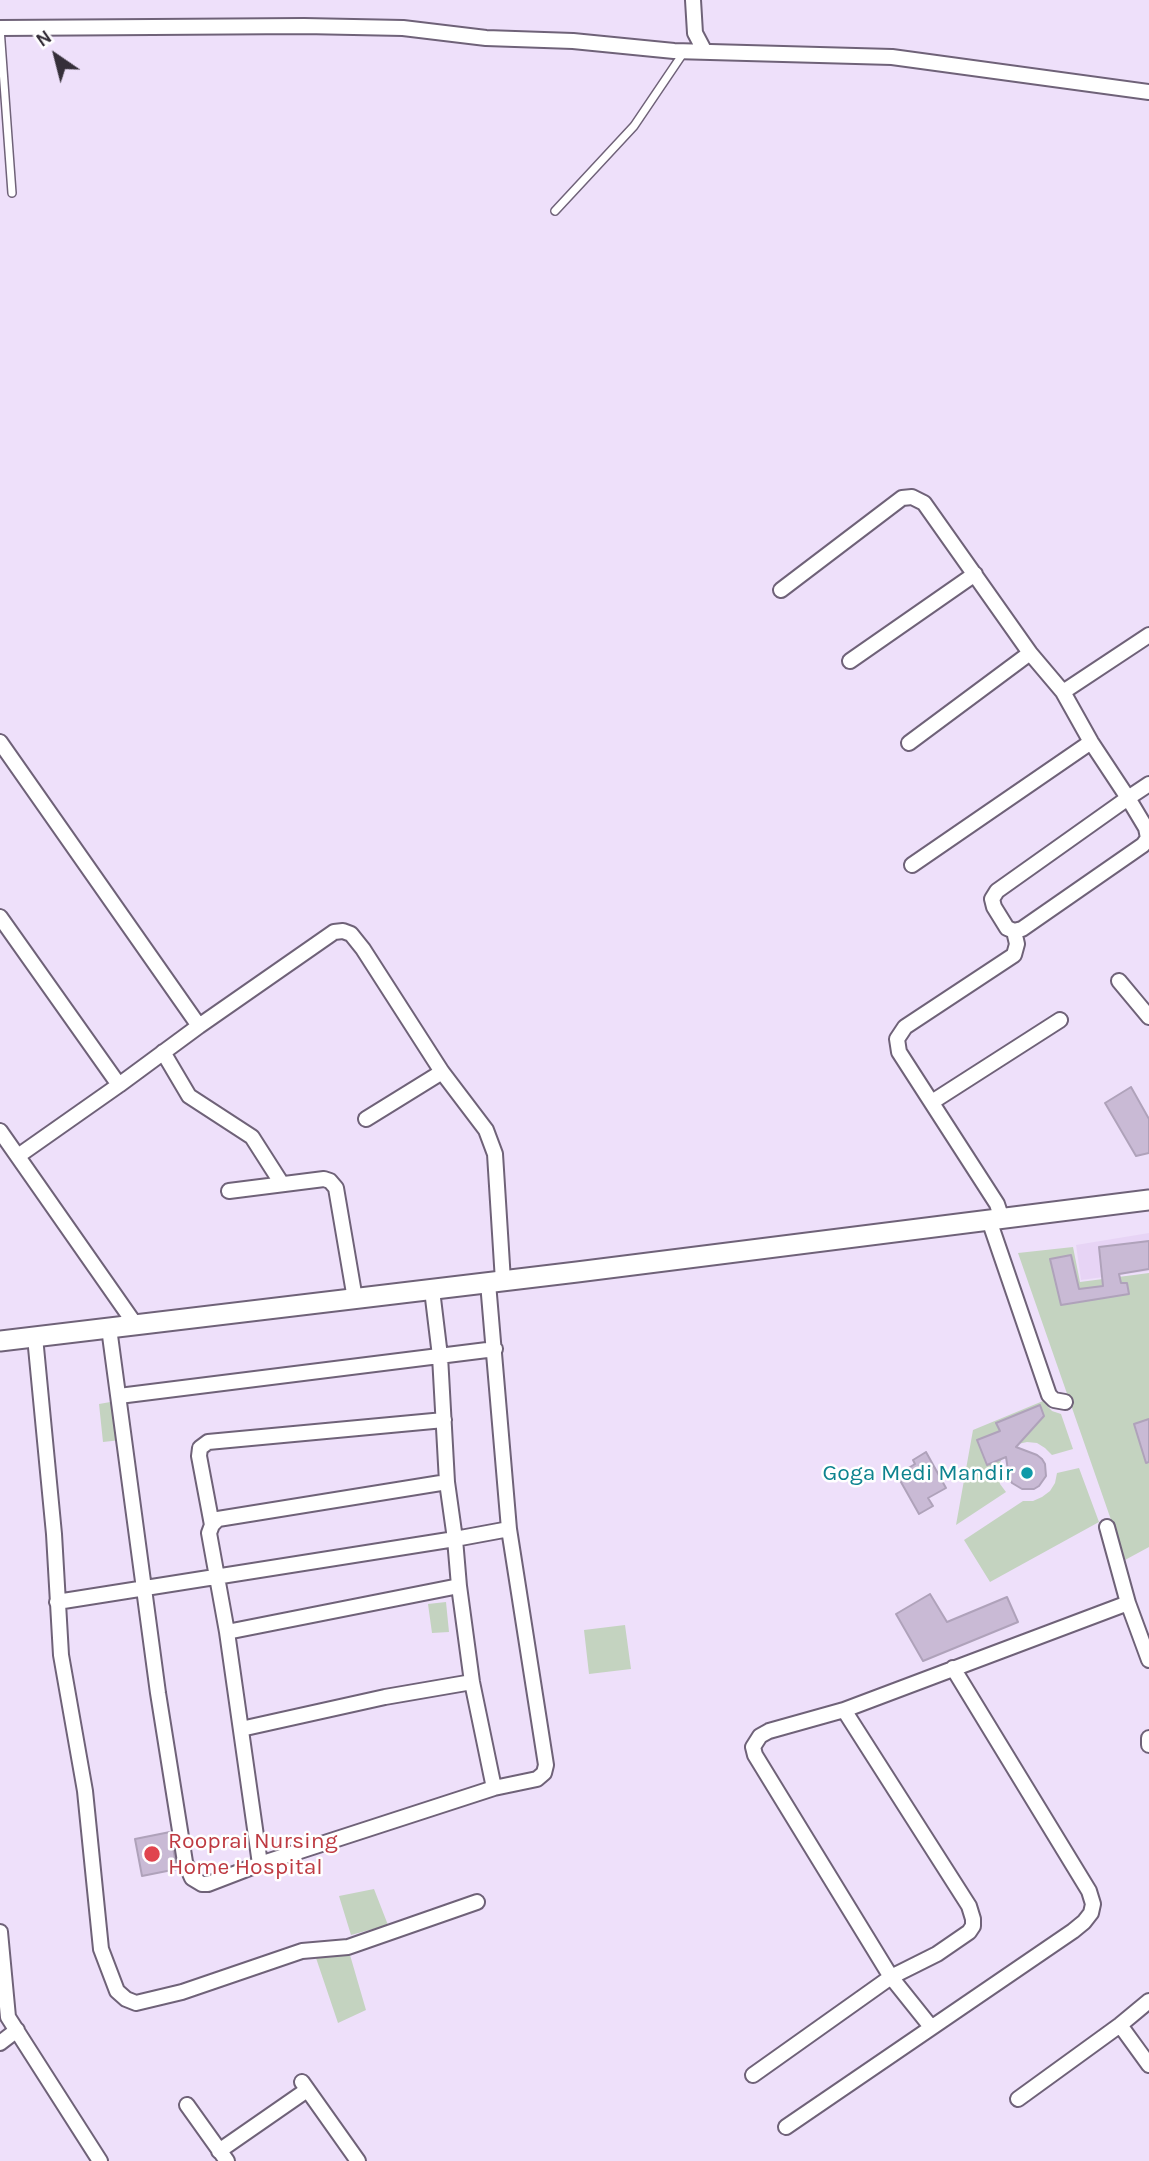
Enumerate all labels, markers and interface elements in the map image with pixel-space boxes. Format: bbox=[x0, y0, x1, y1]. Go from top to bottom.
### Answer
north arrow bbox=[21, 21, 91, 91]
text: N bbox=[32, 26, 56, 52]
place label: Goga Medi Mandir bbox=[822, 1459, 1013, 1487]
marker: Goga Medi Mandir bbox=[1019, 1465, 1035, 1481]
place label: Rooprai Nursing Home Hospital bbox=[168, 1827, 338, 1881]
marker: Rooprai Nursing Home Hospital bbox=[142, 1844, 162, 1864]

